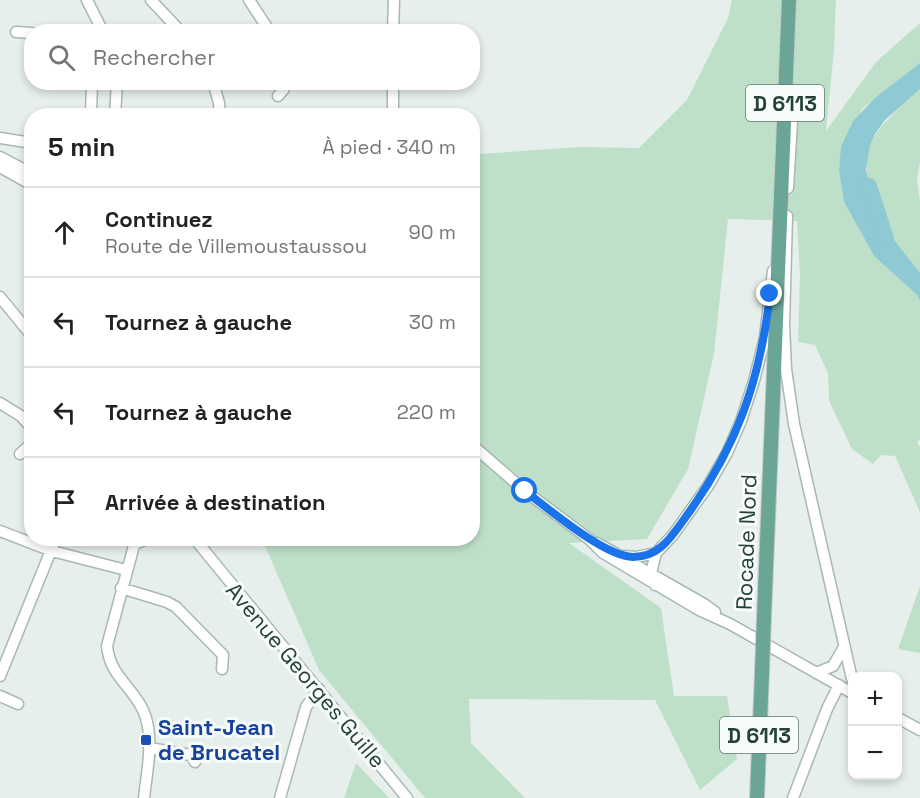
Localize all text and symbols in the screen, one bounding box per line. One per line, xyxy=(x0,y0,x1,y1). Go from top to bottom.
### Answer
search box xyxy=(24,24,480,90)
icon: search xyxy=(45,41,78,74)
text: Rechercher xyxy=(93,43,215,71)
road number: D 6113 xyxy=(746,85,824,121)
text: 5 min xyxy=(48,130,115,164)
text: À pied · 340 m xyxy=(322,134,456,160)
text: Continuez xyxy=(105,205,213,233)
icon: ahead xyxy=(48,216,81,249)
text: 90 m xyxy=(409,219,456,245)
text: Route de Villemoustaussou xyxy=(105,233,367,259)
route end xyxy=(756,280,782,306)
icon: left xyxy=(48,306,81,339)
text: Tournez à gauche xyxy=(105,308,292,336)
text: 30 m xyxy=(409,309,456,335)
icon: left xyxy=(48,396,81,429)
text: Tournez à gauche xyxy=(105,398,292,426)
text: 220 m xyxy=(397,399,456,425)
street label: Rocade Nord xyxy=(730,473,762,611)
route start xyxy=(511,477,537,503)
icon: arrive xyxy=(48,486,81,519)
text: Arrivée à destination xyxy=(105,488,326,516)
street label: Avenue Georges Guille xyxy=(220,576,392,774)
map controls xyxy=(848,672,902,780)
button: + xyxy=(848,672,902,726)
place label: Saint-Jean de Brucatel xyxy=(158,713,280,766)
road number: D 6113 xyxy=(720,717,798,753)
button: − xyxy=(848,726,902,780)
marker: Saint-Jean de Brucatel xyxy=(139,733,153,747)

